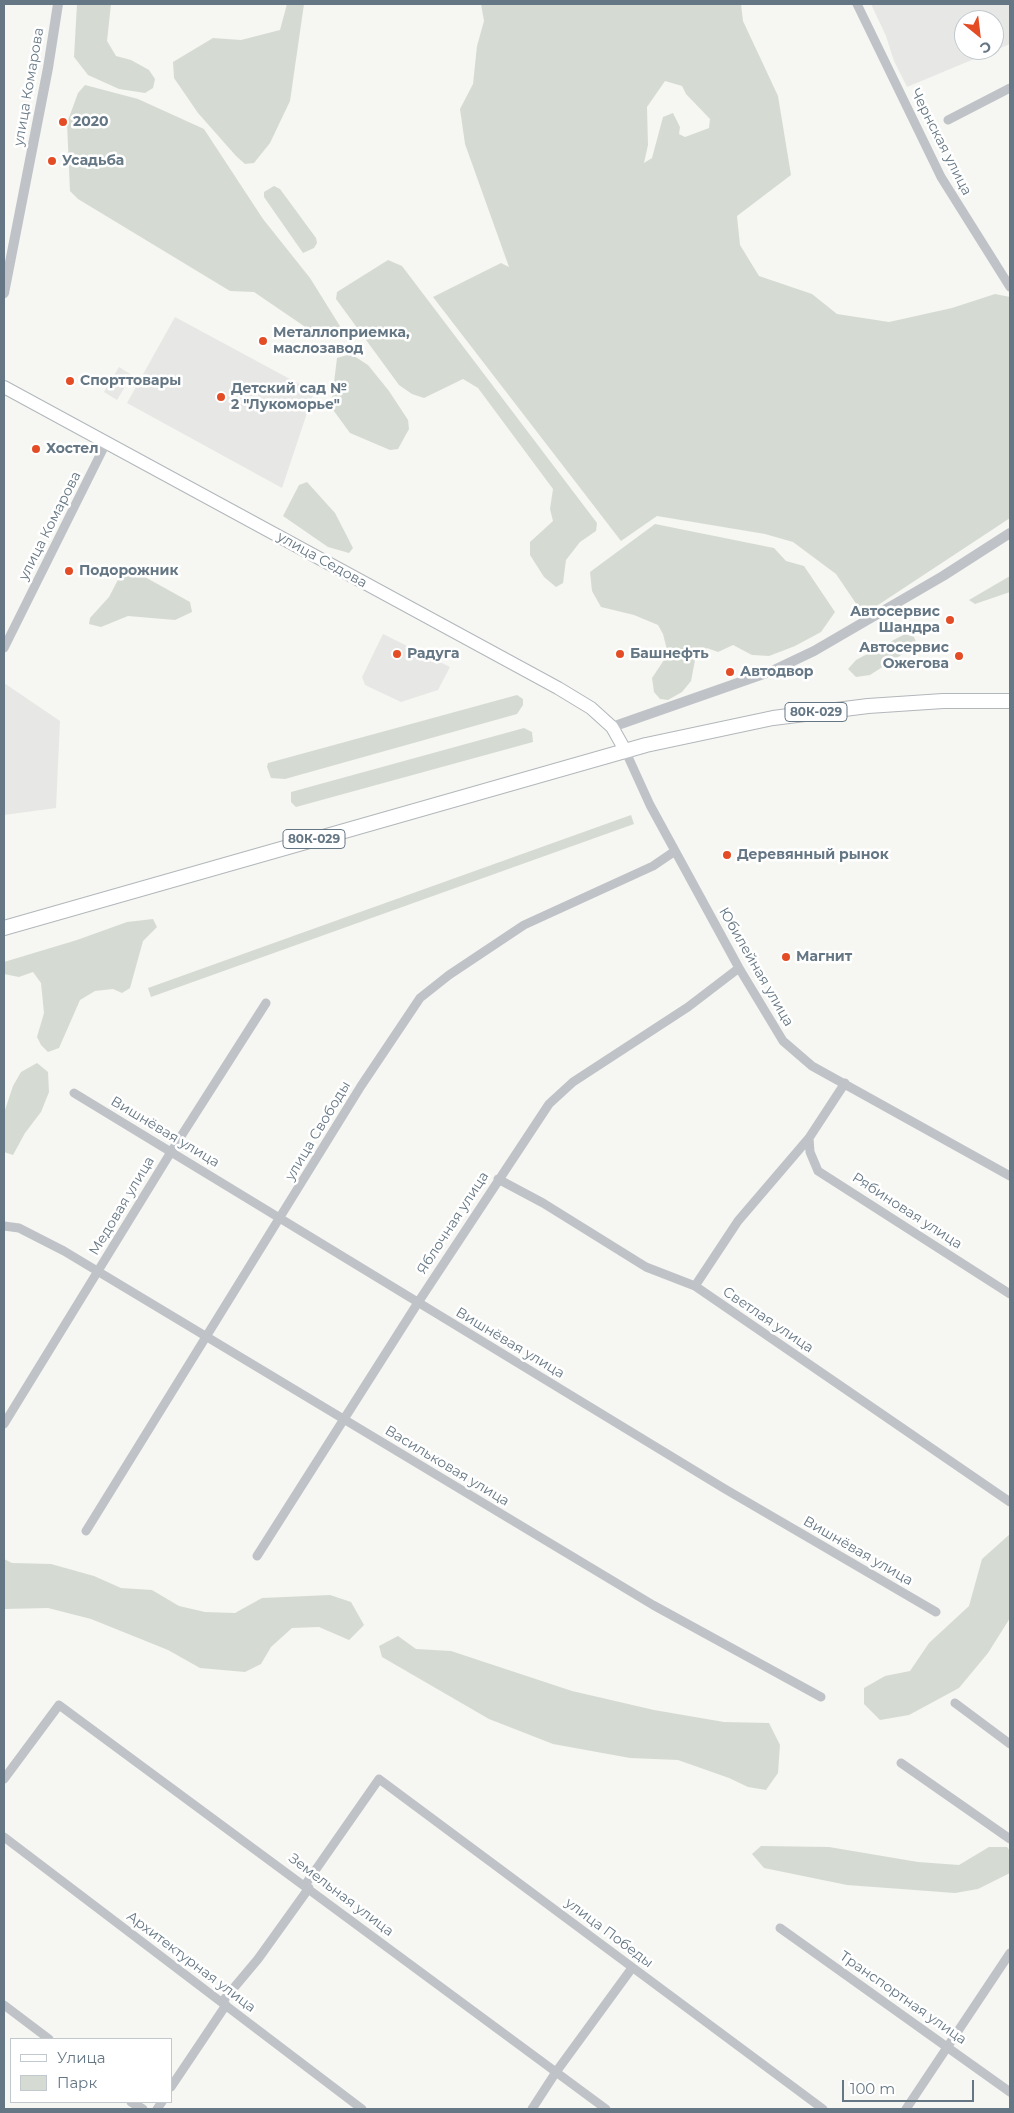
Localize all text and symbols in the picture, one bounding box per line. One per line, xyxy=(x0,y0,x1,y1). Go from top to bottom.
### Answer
north arrow xyxy=(954,10,1004,60)
street label: улица Комарова xyxy=(10,26,48,148)
text: С xyxy=(977,37,995,58)
street label: Чернская улица xyxy=(907,86,975,198)
place label: 2020 xyxy=(73,114,108,130)
marker: 2020 xyxy=(57,116,69,128)
place label: Усадьба xyxy=(62,153,124,169)
marker: Усадьба xyxy=(46,155,58,167)
place label: Металлоприемка, маслозавод xyxy=(273,325,410,358)
marker: Металлоприемка, маслозавод xyxy=(257,335,269,347)
place label: Спорттовары xyxy=(80,373,181,389)
marker: Спорттовары xyxy=(64,375,76,387)
place label: Детский сад № 2 "Лукоморье" xyxy=(231,381,347,414)
marker: Детский сад № 2 "Лукоморье" xyxy=(215,391,227,403)
place label: Хостел xyxy=(46,441,99,457)
marker: Хостел xyxy=(30,443,42,455)
street label: улица Комарова xyxy=(15,469,85,583)
street label: улица Седова xyxy=(274,528,370,592)
place label: Подорожник xyxy=(79,563,178,579)
marker: Подорожник xyxy=(63,565,75,577)
place label: Автосервис Шандра xyxy=(850,604,940,636)
marker: Автосервис Шандра xyxy=(944,614,956,626)
place label: Автосервис Ожегова xyxy=(859,640,949,672)
place label: Радуга xyxy=(407,646,459,662)
place label: Башнефть xyxy=(630,646,709,662)
marker: Радуга xyxy=(391,648,403,660)
marker: Башнефть xyxy=(614,648,626,660)
marker: Автосервис Ожегова xyxy=(953,650,965,662)
place label: Автодвор xyxy=(740,664,814,680)
marker: Автодвор xyxy=(724,666,736,678)
road number: 80К-029 xyxy=(785,702,847,722)
road number: 80К-029 xyxy=(283,830,345,849)
place label: Деревянный рынок xyxy=(737,847,889,863)
marker: Деревянный рынок xyxy=(721,849,733,861)
street label: Юбилейная улица xyxy=(715,904,797,1030)
place label: Магнит xyxy=(796,949,852,965)
marker: Магнит xyxy=(780,951,792,963)
street label: улица Свободы xyxy=(282,1078,354,1184)
street label: Вишнёвая улица xyxy=(108,1093,222,1171)
street label: Медовая улица xyxy=(86,1153,158,1259)
street label: Яблочная улица xyxy=(414,1169,492,1277)
street label: Рябиновая улица xyxy=(849,1169,965,1253)
street label: Светлая улица xyxy=(719,1283,817,1357)
street label: Вишнёвая улица xyxy=(453,1304,567,1382)
street label: Васильковая улица xyxy=(382,1422,512,1510)
street label: Вишнёвая улица xyxy=(800,1513,916,1589)
street label: Земельная улица xyxy=(285,1850,397,1940)
street label: улица Победы xyxy=(562,1894,656,1972)
street label: Архитектурная улица xyxy=(123,1908,259,2016)
street label: Транспортная улица xyxy=(836,1948,970,2048)
legend xyxy=(10,2038,172,2103)
text: Улица xyxy=(57,2048,105,2067)
scale bar xyxy=(844,2070,976,2102)
text: Парк xyxy=(57,2073,97,2092)
text: 100 m xyxy=(850,2079,895,2098)

